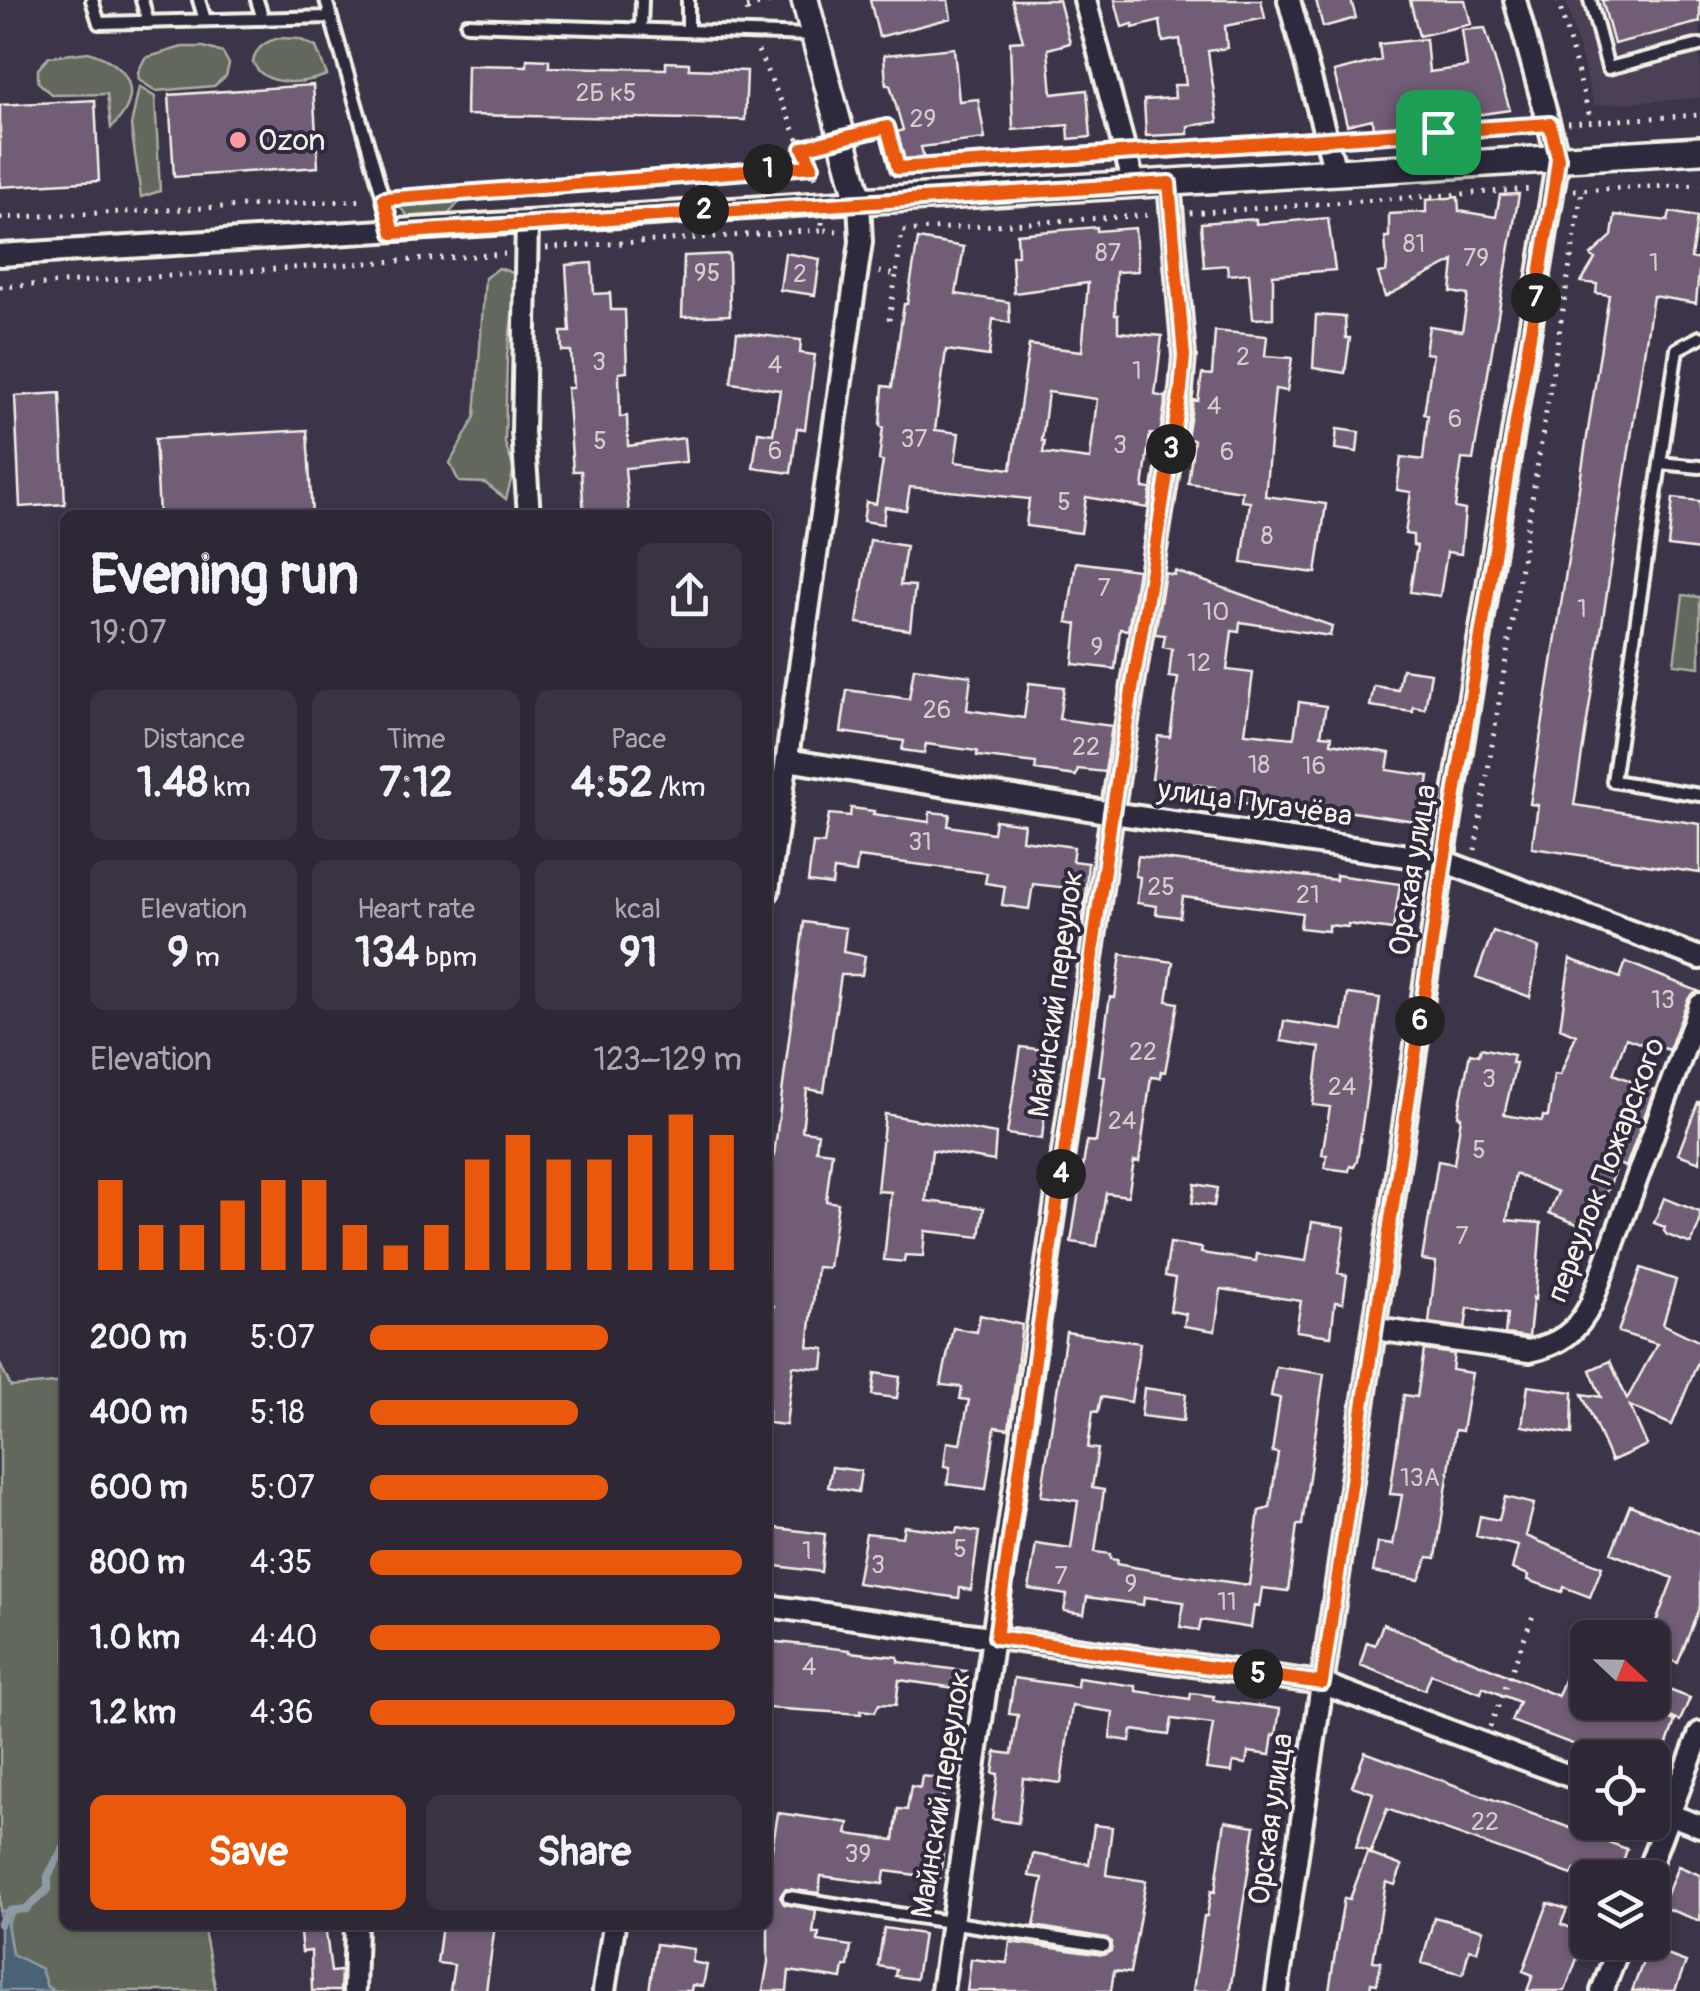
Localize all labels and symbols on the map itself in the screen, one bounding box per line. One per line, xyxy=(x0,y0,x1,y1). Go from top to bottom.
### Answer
house number: 2Б к5 xyxy=(576,78,636,109)
pin xyxy=(1396,90,1481,175)
house number: 29 xyxy=(910,104,936,135)
place label: Ozon xyxy=(258,122,325,159)
marker: Ozon xyxy=(227,129,249,151)
pin: 1 xyxy=(743,144,793,194)
pin: 2 xyxy=(679,185,729,235)
house number: 81 xyxy=(1403,229,1425,260)
house number: 87 xyxy=(1095,238,1121,269)
house number: 79 xyxy=(1463,243,1489,274)
house number: 1 xyxy=(1649,248,1659,279)
house number: 95 xyxy=(694,258,720,289)
house number: 2 xyxy=(793,259,807,290)
pin: 7 xyxy=(1511,273,1561,323)
house number: 2 xyxy=(1236,342,1250,373)
house number: 3 xyxy=(592,347,606,378)
house number: 4 xyxy=(768,350,782,381)
house number: 1 xyxy=(1132,356,1142,387)
house number: 4 xyxy=(1207,391,1221,422)
house number: 6 xyxy=(1448,404,1462,435)
house number: 37 xyxy=(900,424,928,455)
pin: 3 xyxy=(1146,424,1196,474)
house number: 5 xyxy=(593,426,607,457)
house number: 3 xyxy=(1113,430,1127,461)
house number: 6 xyxy=(768,436,782,467)
house number: 6 xyxy=(1220,437,1234,468)
house number: 5 xyxy=(1057,487,1071,518)
house number: 8 xyxy=(1261,521,1273,552)
house number: 7 xyxy=(1097,573,1111,604)
house number: 1 xyxy=(1577,594,1587,625)
house number: 10 xyxy=(1203,597,1229,628)
house number: 9 xyxy=(1091,632,1103,663)
house number: 12 xyxy=(1187,648,1211,679)
house number: 26 xyxy=(923,695,951,726)
house number: 22 xyxy=(1072,732,1100,763)
house number: 18 xyxy=(1248,750,1270,781)
house number: 16 xyxy=(1302,751,1326,782)
street label: улица Пугачёва xyxy=(1154,771,1355,835)
street label: Орская улица xyxy=(1381,782,1445,958)
house number: 31 xyxy=(908,827,932,858)
street label: Майнский переулок xyxy=(1020,868,1092,1120)
house number: 25 xyxy=(1147,872,1175,903)
house number: 21 xyxy=(1296,880,1320,911)
house number: 13 xyxy=(1651,985,1675,1016)
pin: 6 xyxy=(1395,996,1445,1046)
street label: переулок Пожарского xyxy=(1539,1033,1673,1307)
house number: 22 xyxy=(1129,1037,1157,1068)
house number: 3 xyxy=(1482,1064,1496,1095)
house number: 24 xyxy=(1328,1072,1356,1103)
house number: 24 xyxy=(1108,1106,1136,1137)
house number: 5 xyxy=(1472,1135,1486,1166)
pin: 4 xyxy=(1036,1149,1086,1199)
house number: 7 xyxy=(1455,1221,1469,1252)
house number: 13А xyxy=(1400,1463,1440,1494)
house number: 5 xyxy=(953,1534,967,1565)
house number: 1 xyxy=(802,1536,812,1567)
house number: 3 xyxy=(871,1550,885,1581)
house number: 7 xyxy=(1054,1561,1068,1592)
house number: 9 xyxy=(1125,1569,1137,1600)
house number: 11 xyxy=(1217,1587,1237,1618)
north arrow xyxy=(1570,1620,1670,1720)
pin: 5 xyxy=(1233,1649,1283,1699)
house number: 4 xyxy=(802,1652,816,1683)
street label: Майнский переулок xyxy=(903,1669,979,1921)
street label: Орская улица xyxy=(1241,1731,1301,1907)
house number: 22 xyxy=(1471,1807,1499,1838)
house number: 39 xyxy=(845,1839,871,1870)

